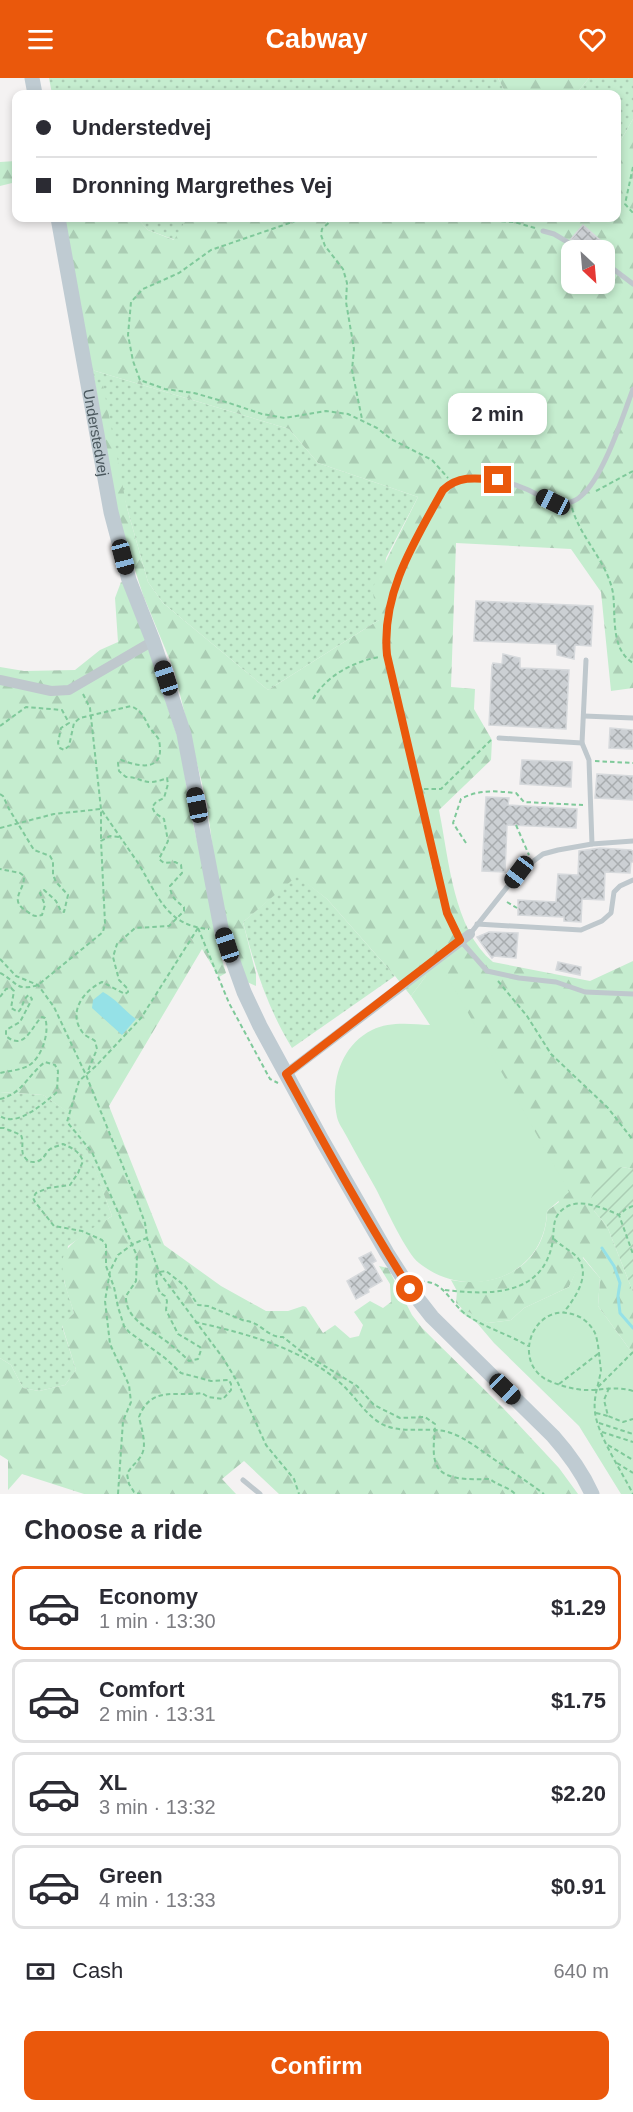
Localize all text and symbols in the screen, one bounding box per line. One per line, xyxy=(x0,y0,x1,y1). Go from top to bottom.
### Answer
icon: menu xyxy=(24,23,57,56)
icon: heart xyxy=(576,23,609,56)
text: Cabway xyxy=(265,24,368,54)
text: Understedvej xyxy=(72,115,211,140)
text: Dronning Margrethes Vej xyxy=(72,173,332,198)
north arrow xyxy=(561,240,615,294)
map controls xyxy=(561,240,615,294)
street label: Understedvej xyxy=(80,388,113,478)
callout: 2 min xyxy=(448,393,548,435)
text: 2 min xyxy=(471,403,524,425)
route end xyxy=(484,466,511,493)
car xyxy=(533,486,573,518)
car xyxy=(110,537,136,577)
car xyxy=(152,658,180,698)
car xyxy=(185,786,209,824)
car xyxy=(501,852,537,892)
car xyxy=(213,925,241,965)
route start xyxy=(396,1275,423,1302)
car xyxy=(486,1370,524,1408)
text: Choose a ride xyxy=(24,1515,203,1545)
icon: car xyxy=(27,1581,81,1635)
text: Economy xyxy=(99,1584,198,1609)
text: $1.29 xyxy=(551,1595,606,1620)
text: 1 min · 13:30 xyxy=(99,1610,216,1632)
icon: car xyxy=(27,1674,81,1728)
text: Comfort xyxy=(99,1677,185,1702)
text: $1.75 xyxy=(551,1688,606,1713)
text: 2 min · 13:31 xyxy=(99,1703,216,1725)
icon: car xyxy=(27,1767,81,1821)
text: XL xyxy=(99,1770,127,1795)
text: $2.20 xyxy=(551,1781,606,1806)
text: 3 min · 13:32 xyxy=(99,1796,216,1818)
icon: car xyxy=(27,1860,81,1914)
text: Green xyxy=(99,1863,163,1888)
text: $0.91 xyxy=(551,1874,606,1899)
text: 4 min · 13:33 xyxy=(99,1889,216,1911)
icon: cash xyxy=(24,1955,57,1988)
text: Cash xyxy=(72,1958,123,1983)
text: 640 m xyxy=(553,1960,609,1982)
button: Confirm xyxy=(24,2031,609,2100)

